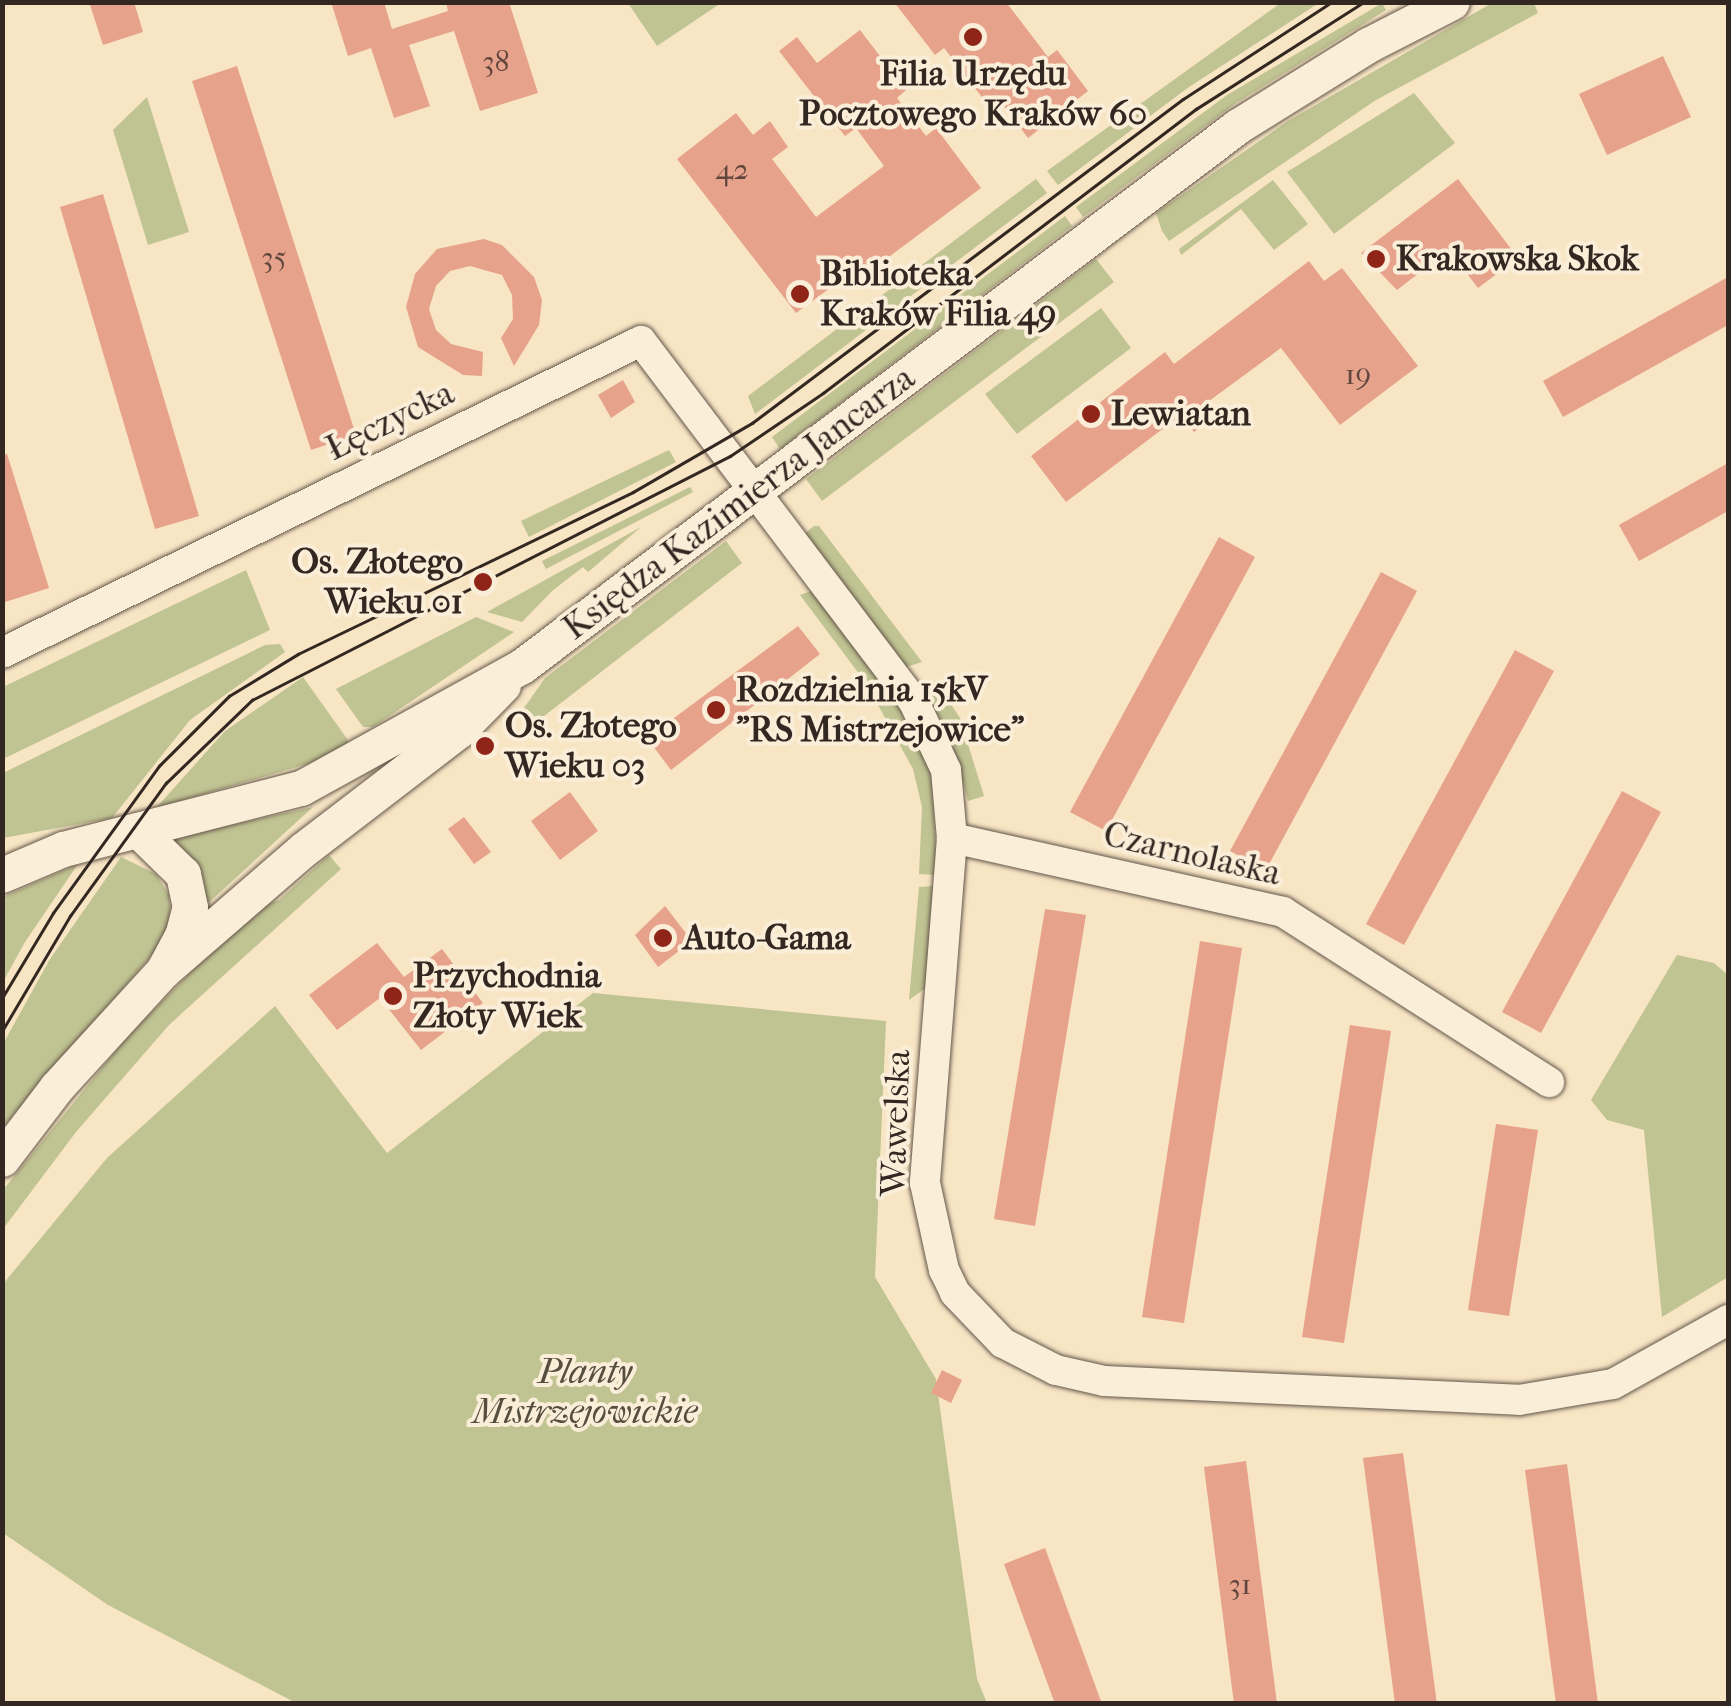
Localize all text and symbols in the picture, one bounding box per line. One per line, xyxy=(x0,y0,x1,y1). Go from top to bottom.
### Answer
marker: Filia Urzędu Pocztowego Kraków 60 xyxy=(962,26,984,48)
house number: 38 xyxy=(482,44,510,80)
place label: Filia Urzędu Pocztowego Kraków 60 xyxy=(799,53,1147,135)
house number: 42 xyxy=(715,152,749,188)
place label: Krakowska Skok xyxy=(1396,238,1639,280)
house number: 35 xyxy=(261,240,287,276)
marker: Krakowska Skok xyxy=(1365,248,1387,270)
place label: Biblioteka Kraków Filia 49 xyxy=(820,253,1056,335)
marker: Biblioteka Kraków Filia 49 xyxy=(789,283,811,305)
street label: Księdza Kazimierza Jancarza xyxy=(555,357,923,649)
house number: 19 xyxy=(1345,357,1371,393)
street label: Łęczycka xyxy=(319,372,461,470)
place label: Lewiatan xyxy=(1111,393,1251,435)
marker: Lewiatan xyxy=(1080,403,1102,425)
place label: Os. Złotego Wieku 01 xyxy=(291,541,463,623)
marker: Os. Złotego Wieku 01 xyxy=(472,571,494,593)
place label: Rozdzielnia 15kV "RS Mistrzejowice" xyxy=(736,669,1024,751)
marker: Rozdzielnia 15kV "RS Mistrzejowice" xyxy=(705,699,727,721)
place label: Os. Złotego Wieku 03 xyxy=(505,705,677,787)
marker: Os. Złotego Wieku 03 xyxy=(474,735,496,757)
street label: Czarnolaska xyxy=(1099,813,1285,895)
place label: Auto-Gama xyxy=(683,917,851,959)
marker: Auto-Gama xyxy=(652,927,674,949)
place label: Przychodnia Złoty Wiek xyxy=(413,955,601,1037)
marker: Przychodnia Złoty Wiek xyxy=(382,985,404,1007)
street label: Wawelska xyxy=(872,1049,920,1197)
park label: Planty Mistrzejowickie xyxy=(473,1351,697,1433)
house number: 31 xyxy=(1228,1567,1252,1603)

